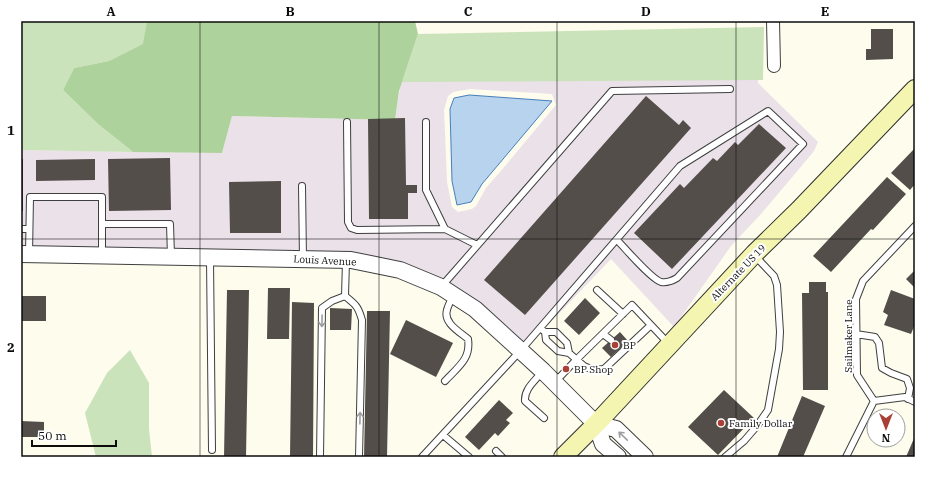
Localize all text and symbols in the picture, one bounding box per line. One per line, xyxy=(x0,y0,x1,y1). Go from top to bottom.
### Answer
text: A xyxy=(106,3,116,20)
text: B xyxy=(285,3,295,20)
text: C xyxy=(464,3,473,20)
text: D xyxy=(641,3,651,20)
text: E xyxy=(821,3,829,20)
text: 1 xyxy=(7,122,15,139)
street label: Alternate US 19 xyxy=(708,241,769,303)
street label: Louis Avenue xyxy=(293,252,357,269)
street label: Sailmaker Lane xyxy=(842,299,855,373)
one-way arrow xyxy=(318,314,326,327)
text: 2 xyxy=(7,339,15,356)
place label: BP xyxy=(623,339,636,352)
marker: BP xyxy=(610,340,620,350)
place label: BP Shop xyxy=(574,363,613,376)
marker: BP Shop xyxy=(561,364,571,374)
north arrow xyxy=(866,408,906,448)
one-way arrow xyxy=(356,412,363,425)
place label: Family Dollar xyxy=(729,417,793,430)
marker: Family Dollar xyxy=(716,418,726,428)
scale bar xyxy=(32,422,116,448)
text: 50 m xyxy=(38,428,67,443)
one-way arrow xyxy=(618,431,628,441)
text: N xyxy=(881,431,890,445)

